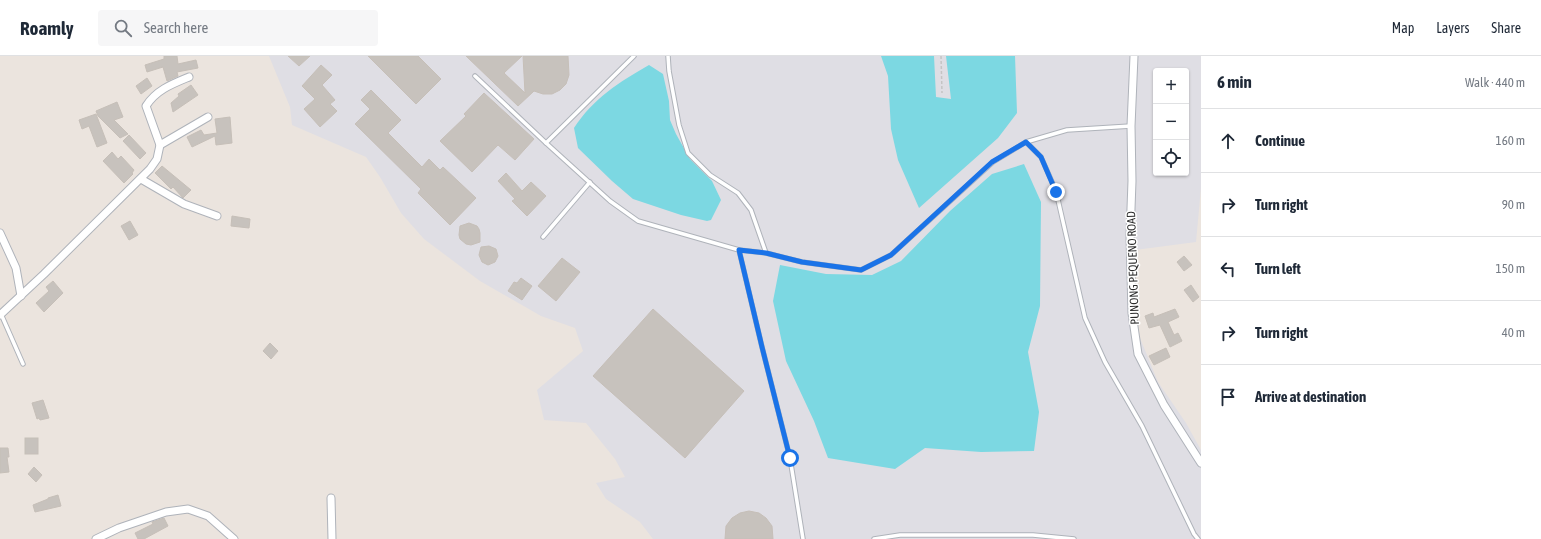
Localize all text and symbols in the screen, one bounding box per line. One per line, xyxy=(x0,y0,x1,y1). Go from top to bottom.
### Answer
search box xyxy=(98,10,378,46)
text: Roamly xyxy=(20,17,74,39)
icon: search xyxy=(112,17,134,39)
text: Search here xyxy=(144,19,208,36)
text: Map xyxy=(1392,20,1414,36)
text: Layers xyxy=(1436,20,1469,36)
text: Share xyxy=(1491,20,1521,36)
map controls xyxy=(1153,68,1189,176)
button: + xyxy=(1153,68,1189,104)
text: 6 min xyxy=(1217,72,1252,92)
text: Walk · 440 m xyxy=(1465,75,1525,90)
button: − xyxy=(1153,104,1189,140)
icon: ahead xyxy=(1217,130,1239,152)
text: Continue xyxy=(1255,132,1305,149)
text: 160 m xyxy=(1496,133,1525,148)
button: locate xyxy=(1153,140,1189,176)
route end xyxy=(1047,183,1065,201)
icon: right xyxy=(1217,194,1239,216)
text: Turn right xyxy=(1255,196,1308,213)
text: 90 m xyxy=(1502,197,1525,212)
street label: PUNONG PEQUENO ROAD xyxy=(1124,211,1142,325)
icon: left xyxy=(1217,258,1239,280)
text: Turn left xyxy=(1255,260,1301,277)
text: 150 m xyxy=(1496,261,1525,276)
icon: right xyxy=(1217,322,1239,344)
text: Turn right xyxy=(1255,324,1308,341)
text: 40 m xyxy=(1502,325,1525,340)
icon: arrive xyxy=(1217,386,1239,408)
text: Arrive at destination xyxy=(1255,388,1366,405)
route start xyxy=(781,449,799,467)

